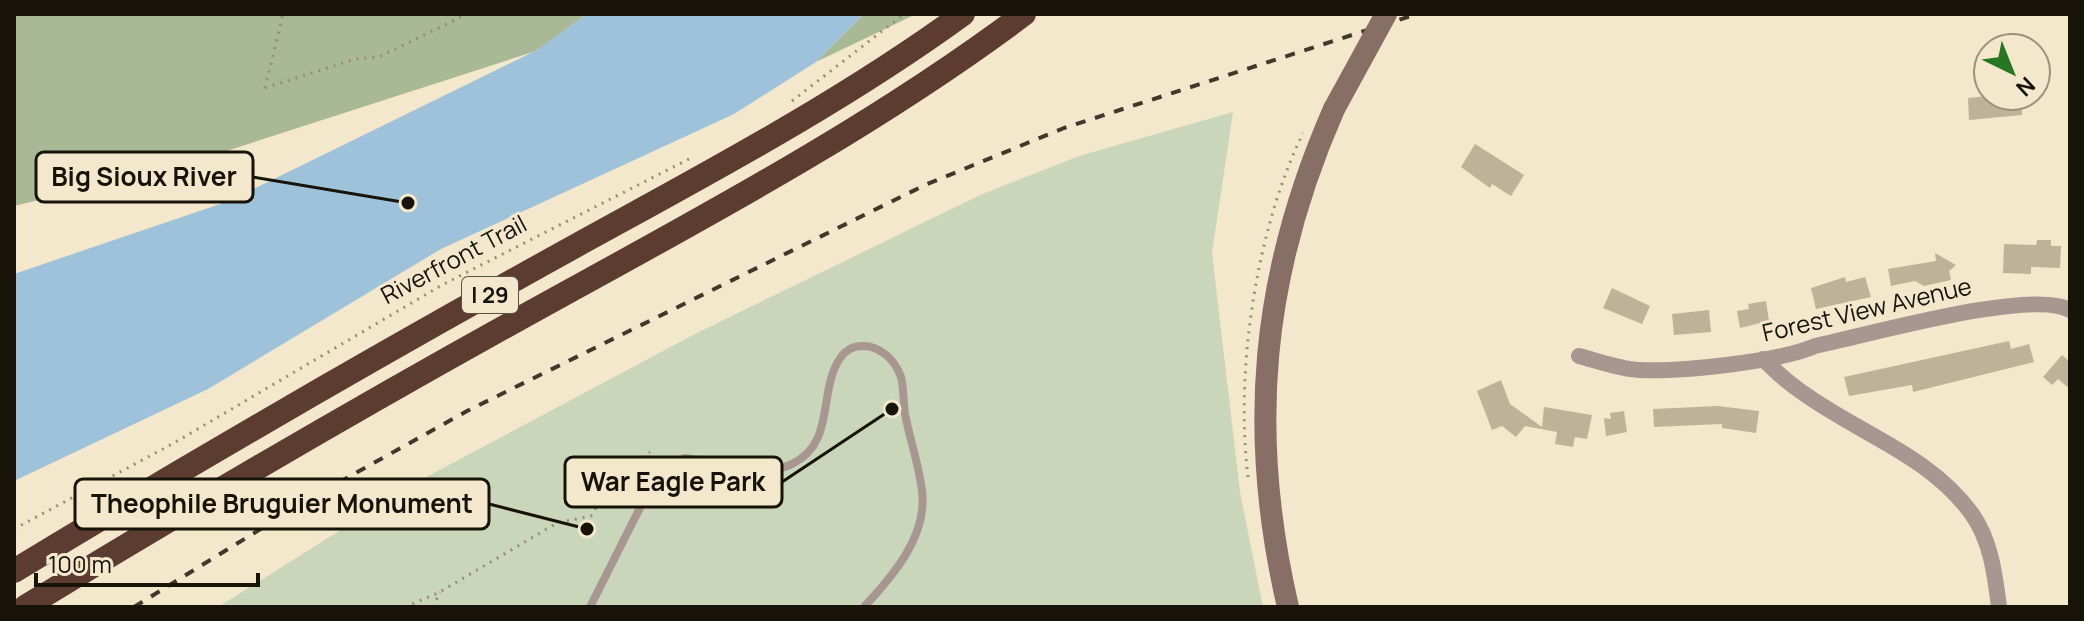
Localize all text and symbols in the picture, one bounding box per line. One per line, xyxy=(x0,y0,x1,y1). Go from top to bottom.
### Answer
north arrow xyxy=(1972,32,2052,112)
text: N xyxy=(2010,70,2042,103)
callout: Big Sioux River xyxy=(36,152,253,202)
text: Big Sioux River xyxy=(51,158,237,194)
street label: Riverfront Trail xyxy=(375,206,532,311)
street label: Forest View Avenue xyxy=(1759,268,1975,349)
road number: I 29 xyxy=(462,277,518,313)
callout: War Eagle Park xyxy=(565,457,782,507)
text: War Eagle Park xyxy=(581,463,766,499)
callout: Theophile Bruguier Monument xyxy=(75,479,489,529)
text: Theophile Bruguier Monument xyxy=(91,485,473,521)
scale bar xyxy=(36,537,258,587)
text: 100 m xyxy=(48,547,112,580)

